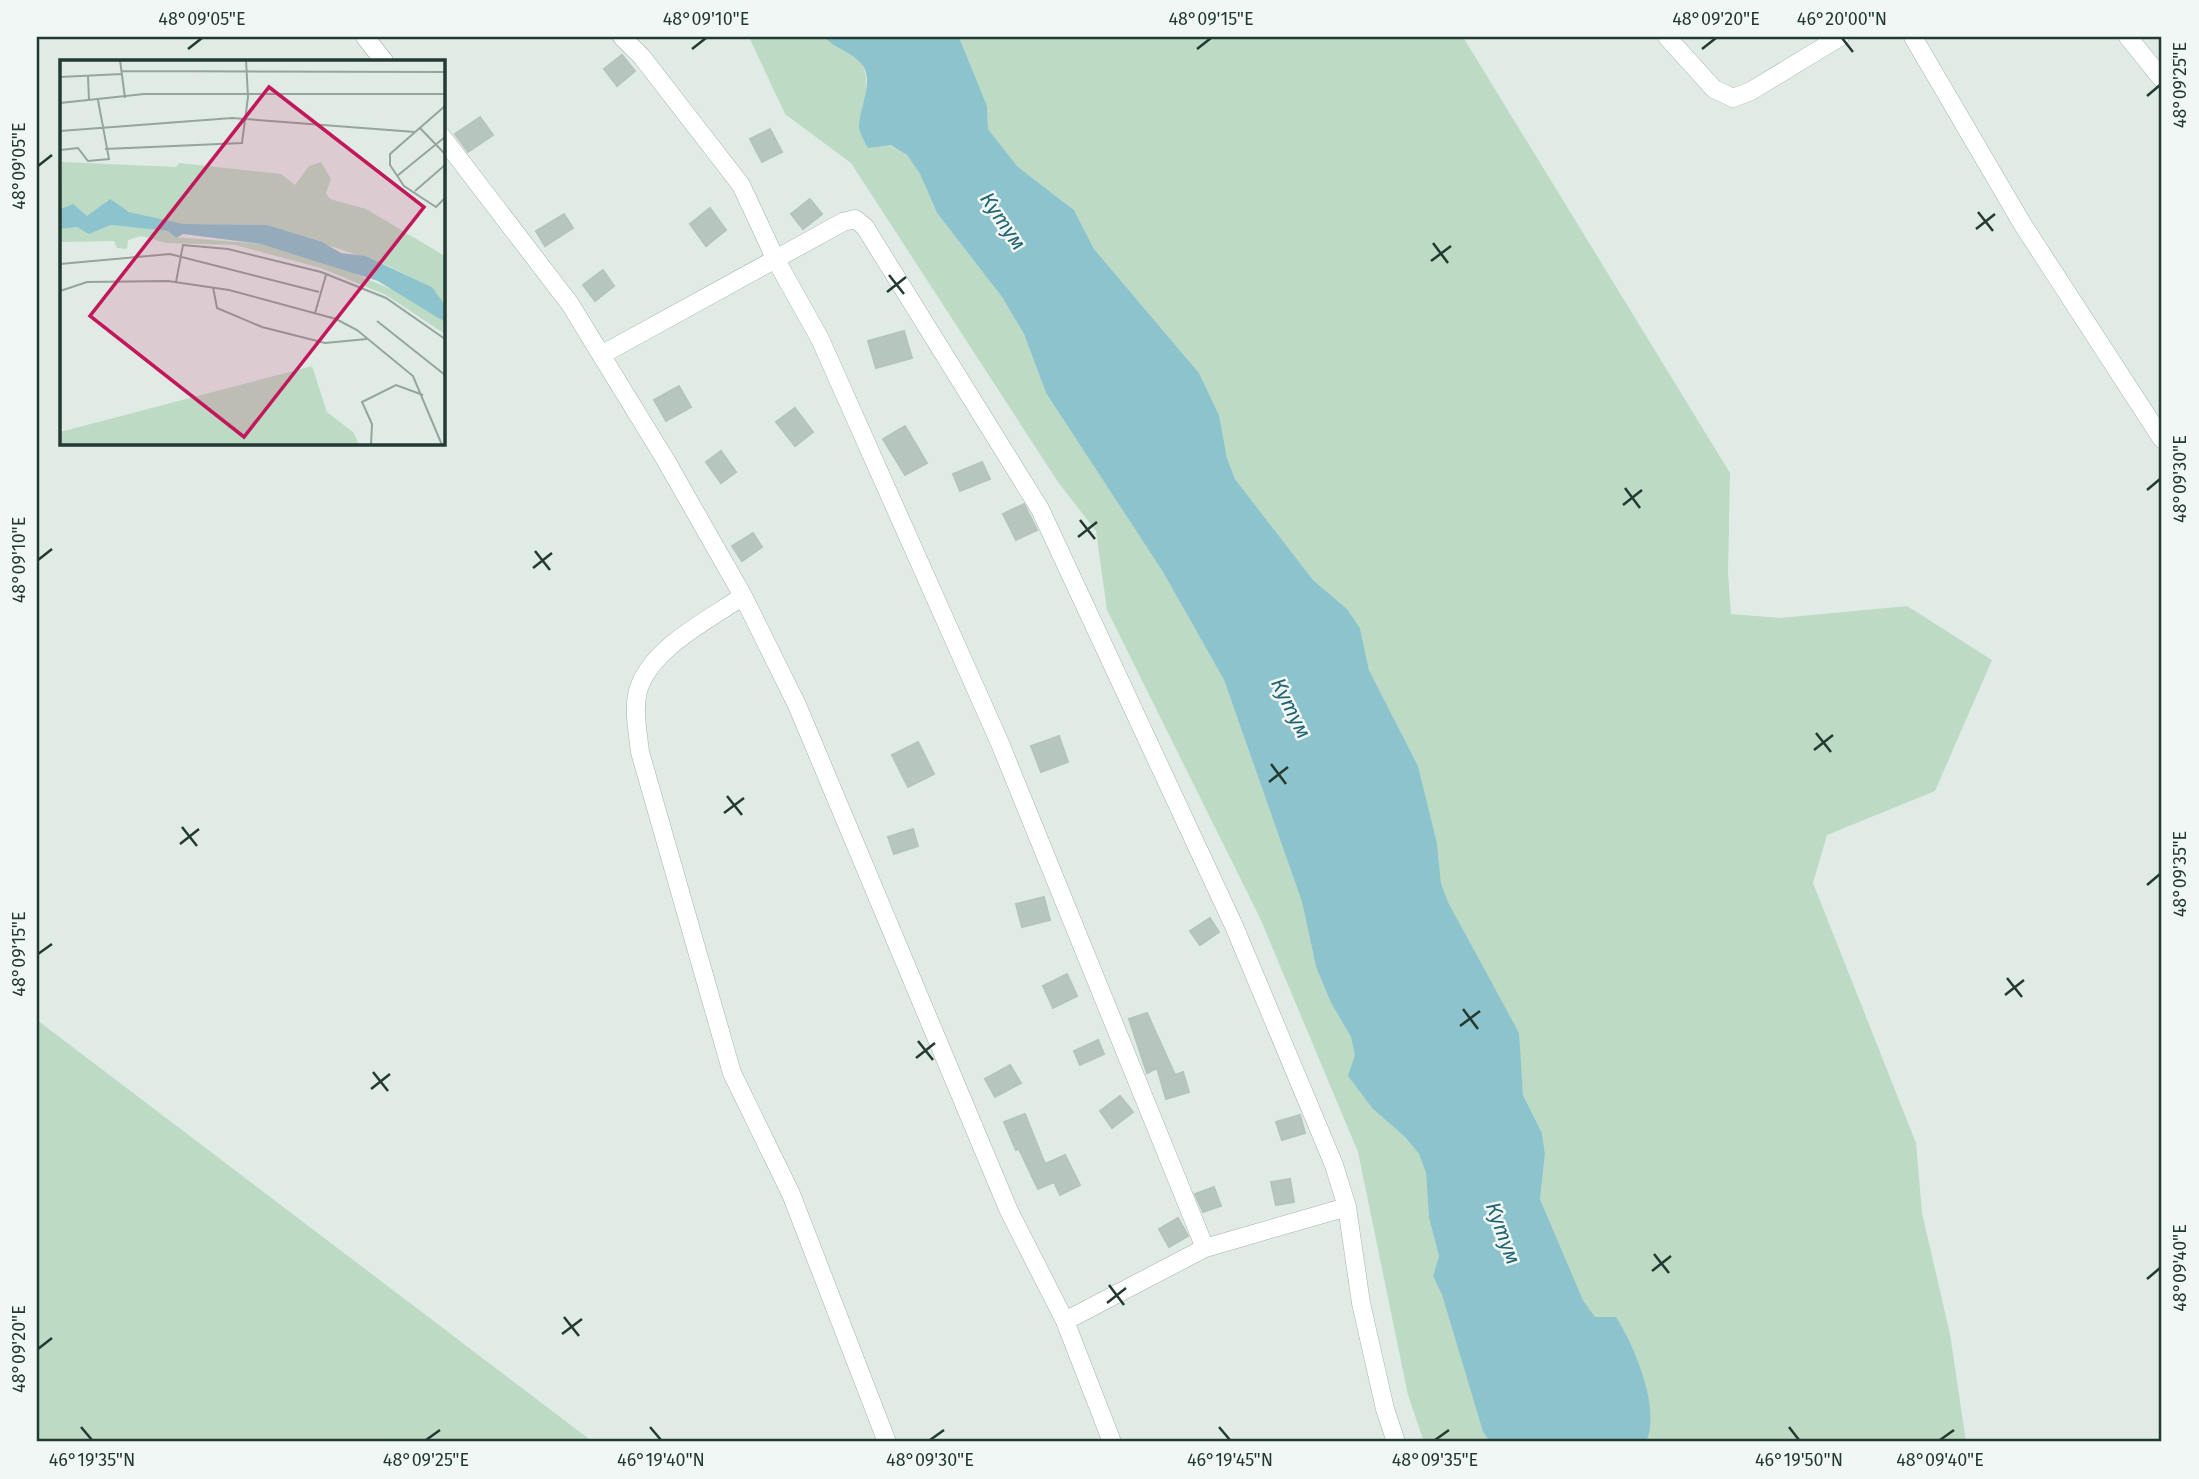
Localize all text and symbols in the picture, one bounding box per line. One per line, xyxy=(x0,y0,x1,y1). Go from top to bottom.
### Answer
text: 48°09'05"E xyxy=(158,8,246,30)
text: 48°09'10"E xyxy=(663,8,749,30)
text: 48°09'15"E xyxy=(1168,8,1254,30)
text: 48°09'20"E xyxy=(1672,8,1760,30)
text: 46°20'00"N xyxy=(1797,8,1887,30)
text: 48°09'25"E xyxy=(2169,42,2191,128)
inset map xyxy=(60,60,444,444)
text: 48°09'05"E xyxy=(8,122,30,210)
water label: Кутум xyxy=(974,187,1032,255)
text: 48°09'30"E xyxy=(2169,435,2191,523)
text: 48°09'10"E xyxy=(8,517,30,603)
water label: Кутум xyxy=(1265,673,1317,743)
text: 48°09'35"E xyxy=(2169,831,2191,917)
text: 48°09'15"E xyxy=(8,911,30,997)
water label: Кутум xyxy=(1480,1198,1526,1268)
text: 48°09'40"E xyxy=(2169,1224,2191,1312)
text: 48°09'20"E xyxy=(8,1305,30,1393)
text: 46°19'35"N xyxy=(49,1449,135,1471)
text: 48°09'25"E xyxy=(383,1449,469,1471)
text: 46°19'40"N xyxy=(617,1449,705,1471)
text: 48°09'30"E xyxy=(886,1449,974,1471)
text: 46°19'45"N xyxy=(1187,1449,1273,1471)
text: 48°09'35"E xyxy=(1392,1449,1478,1471)
text: 46°19'50"N xyxy=(1755,1449,1843,1471)
text: 48°09'40"E xyxy=(1896,1449,1984,1471)

